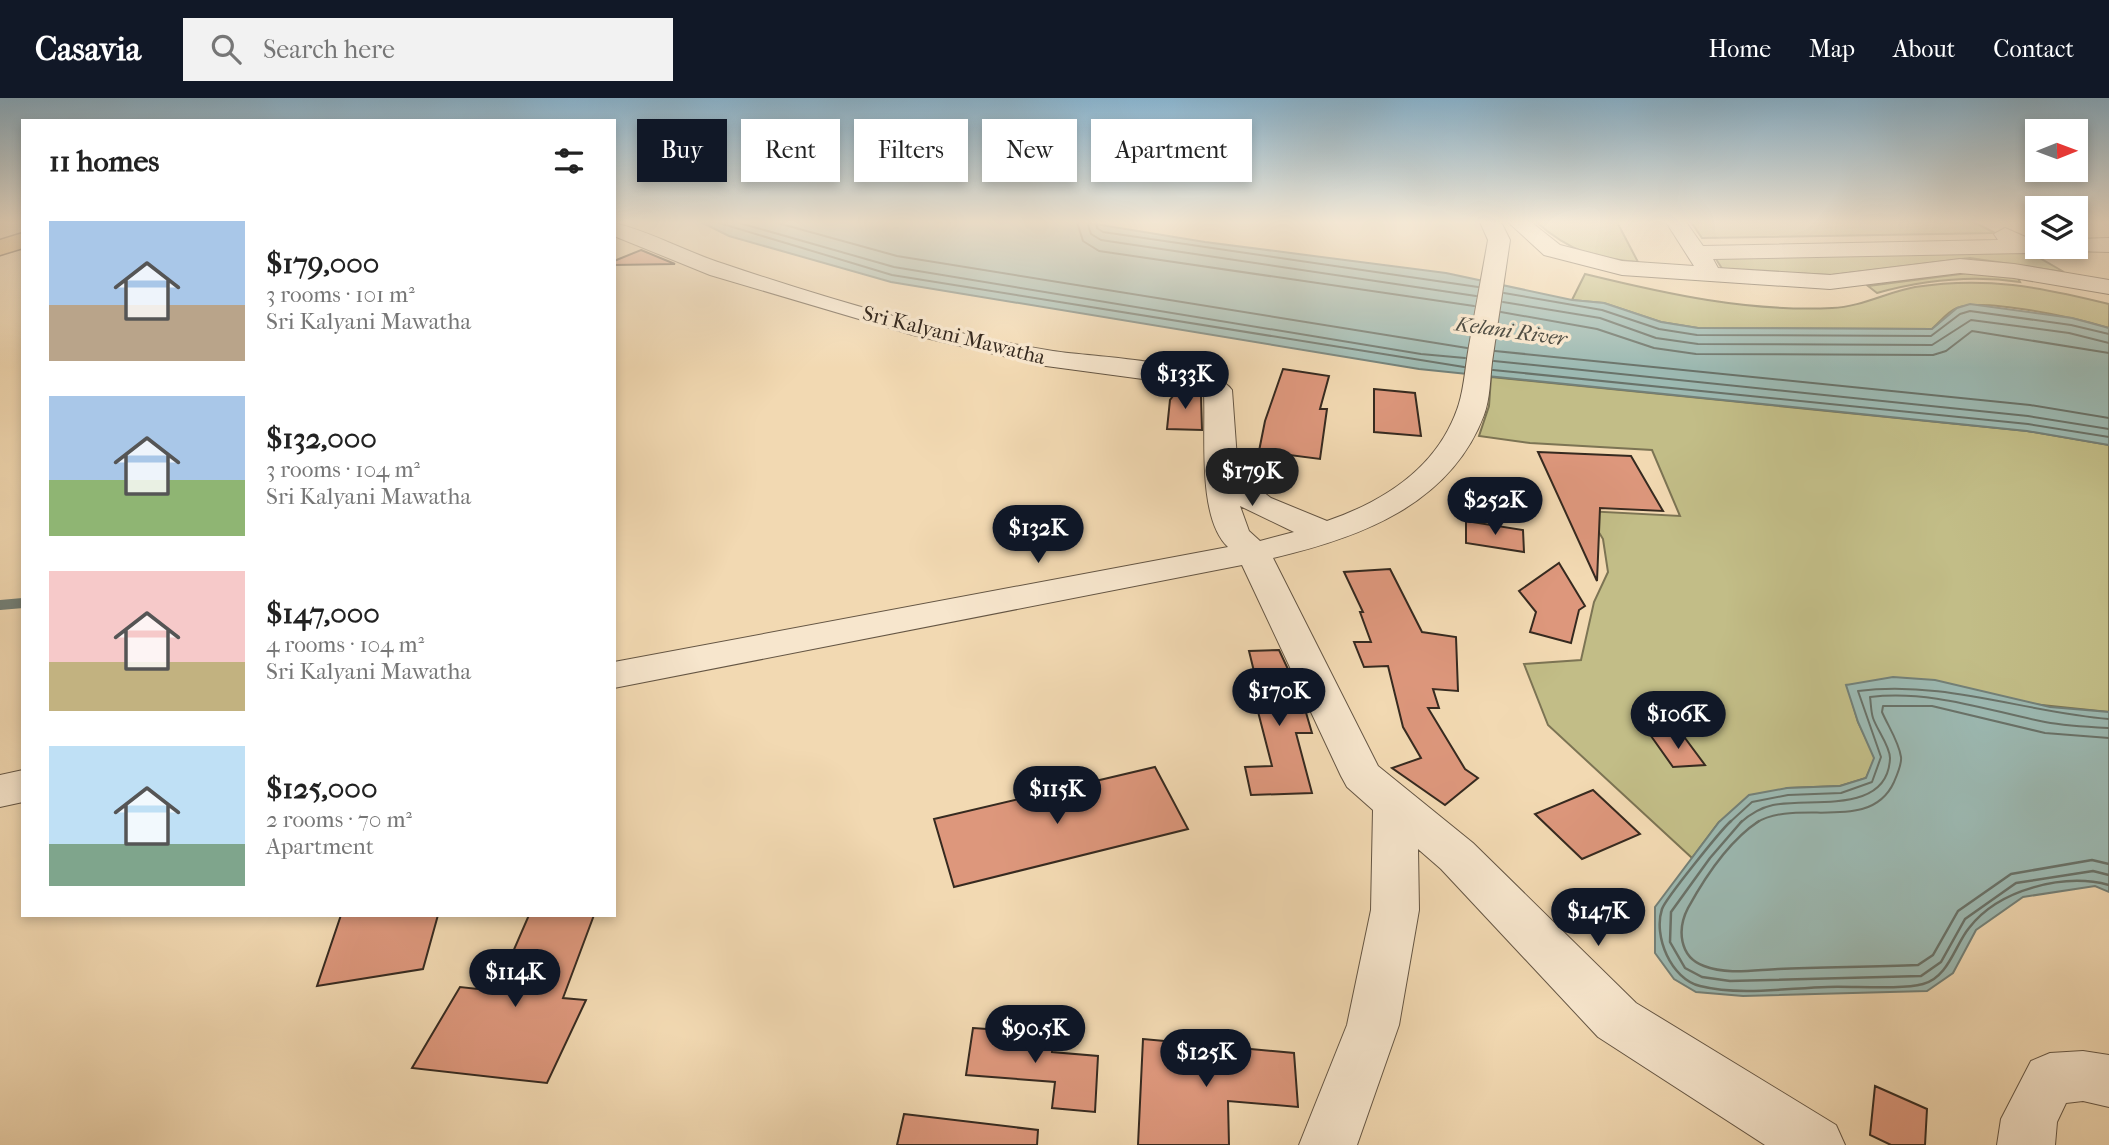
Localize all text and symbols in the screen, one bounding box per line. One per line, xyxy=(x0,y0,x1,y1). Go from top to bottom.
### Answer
search box xyxy=(183,18,673,81)
text: Casavia xyxy=(35,30,141,69)
icon: search xyxy=(207,30,245,68)
text: Search here xyxy=(263,34,395,65)
text: Home xyxy=(1709,35,1771,63)
text: Map xyxy=(1809,35,1855,63)
text: About xyxy=(1893,35,1955,63)
text: Contact xyxy=(1993,35,2074,63)
chip: Buy xyxy=(637,119,727,182)
chip: Rent xyxy=(741,119,840,182)
chip: Filters xyxy=(854,119,968,182)
chip: New xyxy=(982,119,1077,182)
chip: Apartment xyxy=(1091,119,1252,182)
north arrow xyxy=(2025,119,2088,182)
map controls xyxy=(2025,119,2088,259)
icon: filters xyxy=(550,142,588,180)
text: 11 homes xyxy=(49,144,159,179)
button: layers xyxy=(2025,196,2088,259)
text: $179,000 xyxy=(266,246,379,281)
icon: home xyxy=(105,249,189,333)
text: 3 rooms · 101 m² xyxy=(266,281,415,308)
street label: Sri Kalyani Mawatha xyxy=(860,301,1048,369)
text: Sri Kalyani Mawatha xyxy=(266,308,471,335)
water label: Kelani River xyxy=(1452,311,1570,351)
pin: $133K xyxy=(1136,352,1234,411)
text: $133K xyxy=(1157,360,1213,387)
text: $132,000 xyxy=(266,421,377,456)
icon: home xyxy=(105,424,189,508)
pin: $179K xyxy=(1203,448,1301,508)
text: 3 rooms · 104 m² xyxy=(266,456,420,483)
text: $179K xyxy=(1222,457,1282,484)
pin: $252K xyxy=(1446,478,1544,537)
text: Sri Kalyani Mawatha xyxy=(266,483,471,510)
text: $252K xyxy=(1464,486,1526,513)
pin: $132K xyxy=(989,505,1087,565)
text: $132K xyxy=(1009,514,1067,541)
text: $147,000 xyxy=(266,596,380,631)
icon: home xyxy=(105,599,189,683)
text: 4 rooms · 104 m² xyxy=(266,631,424,658)
text: Sri Kalyani Mawatha xyxy=(266,658,471,685)
pin: $170K xyxy=(1230,668,1328,728)
text: $170K xyxy=(1248,677,1310,704)
pin: $106K xyxy=(1629,692,1727,751)
text: $106K xyxy=(1647,700,1709,727)
pin: $115K xyxy=(1008,766,1106,826)
text: $125,000 xyxy=(266,771,377,806)
icon: home xyxy=(105,774,189,858)
text: $115K xyxy=(1029,775,1085,802)
text: 2 rooms · 70 m² xyxy=(266,806,412,833)
text: Apartment xyxy=(266,833,374,860)
pin: $147K xyxy=(1549,888,1647,948)
text: $147K xyxy=(1567,897,1629,924)
pin: $114K xyxy=(466,950,564,1009)
text: $114K xyxy=(485,958,545,985)
pin: $90.5K xyxy=(978,1006,1092,1065)
text: $90.5K xyxy=(1001,1014,1069,1041)
pin: $125K xyxy=(1157,1030,1255,1089)
text: $125K xyxy=(1176,1038,1236,1065)

